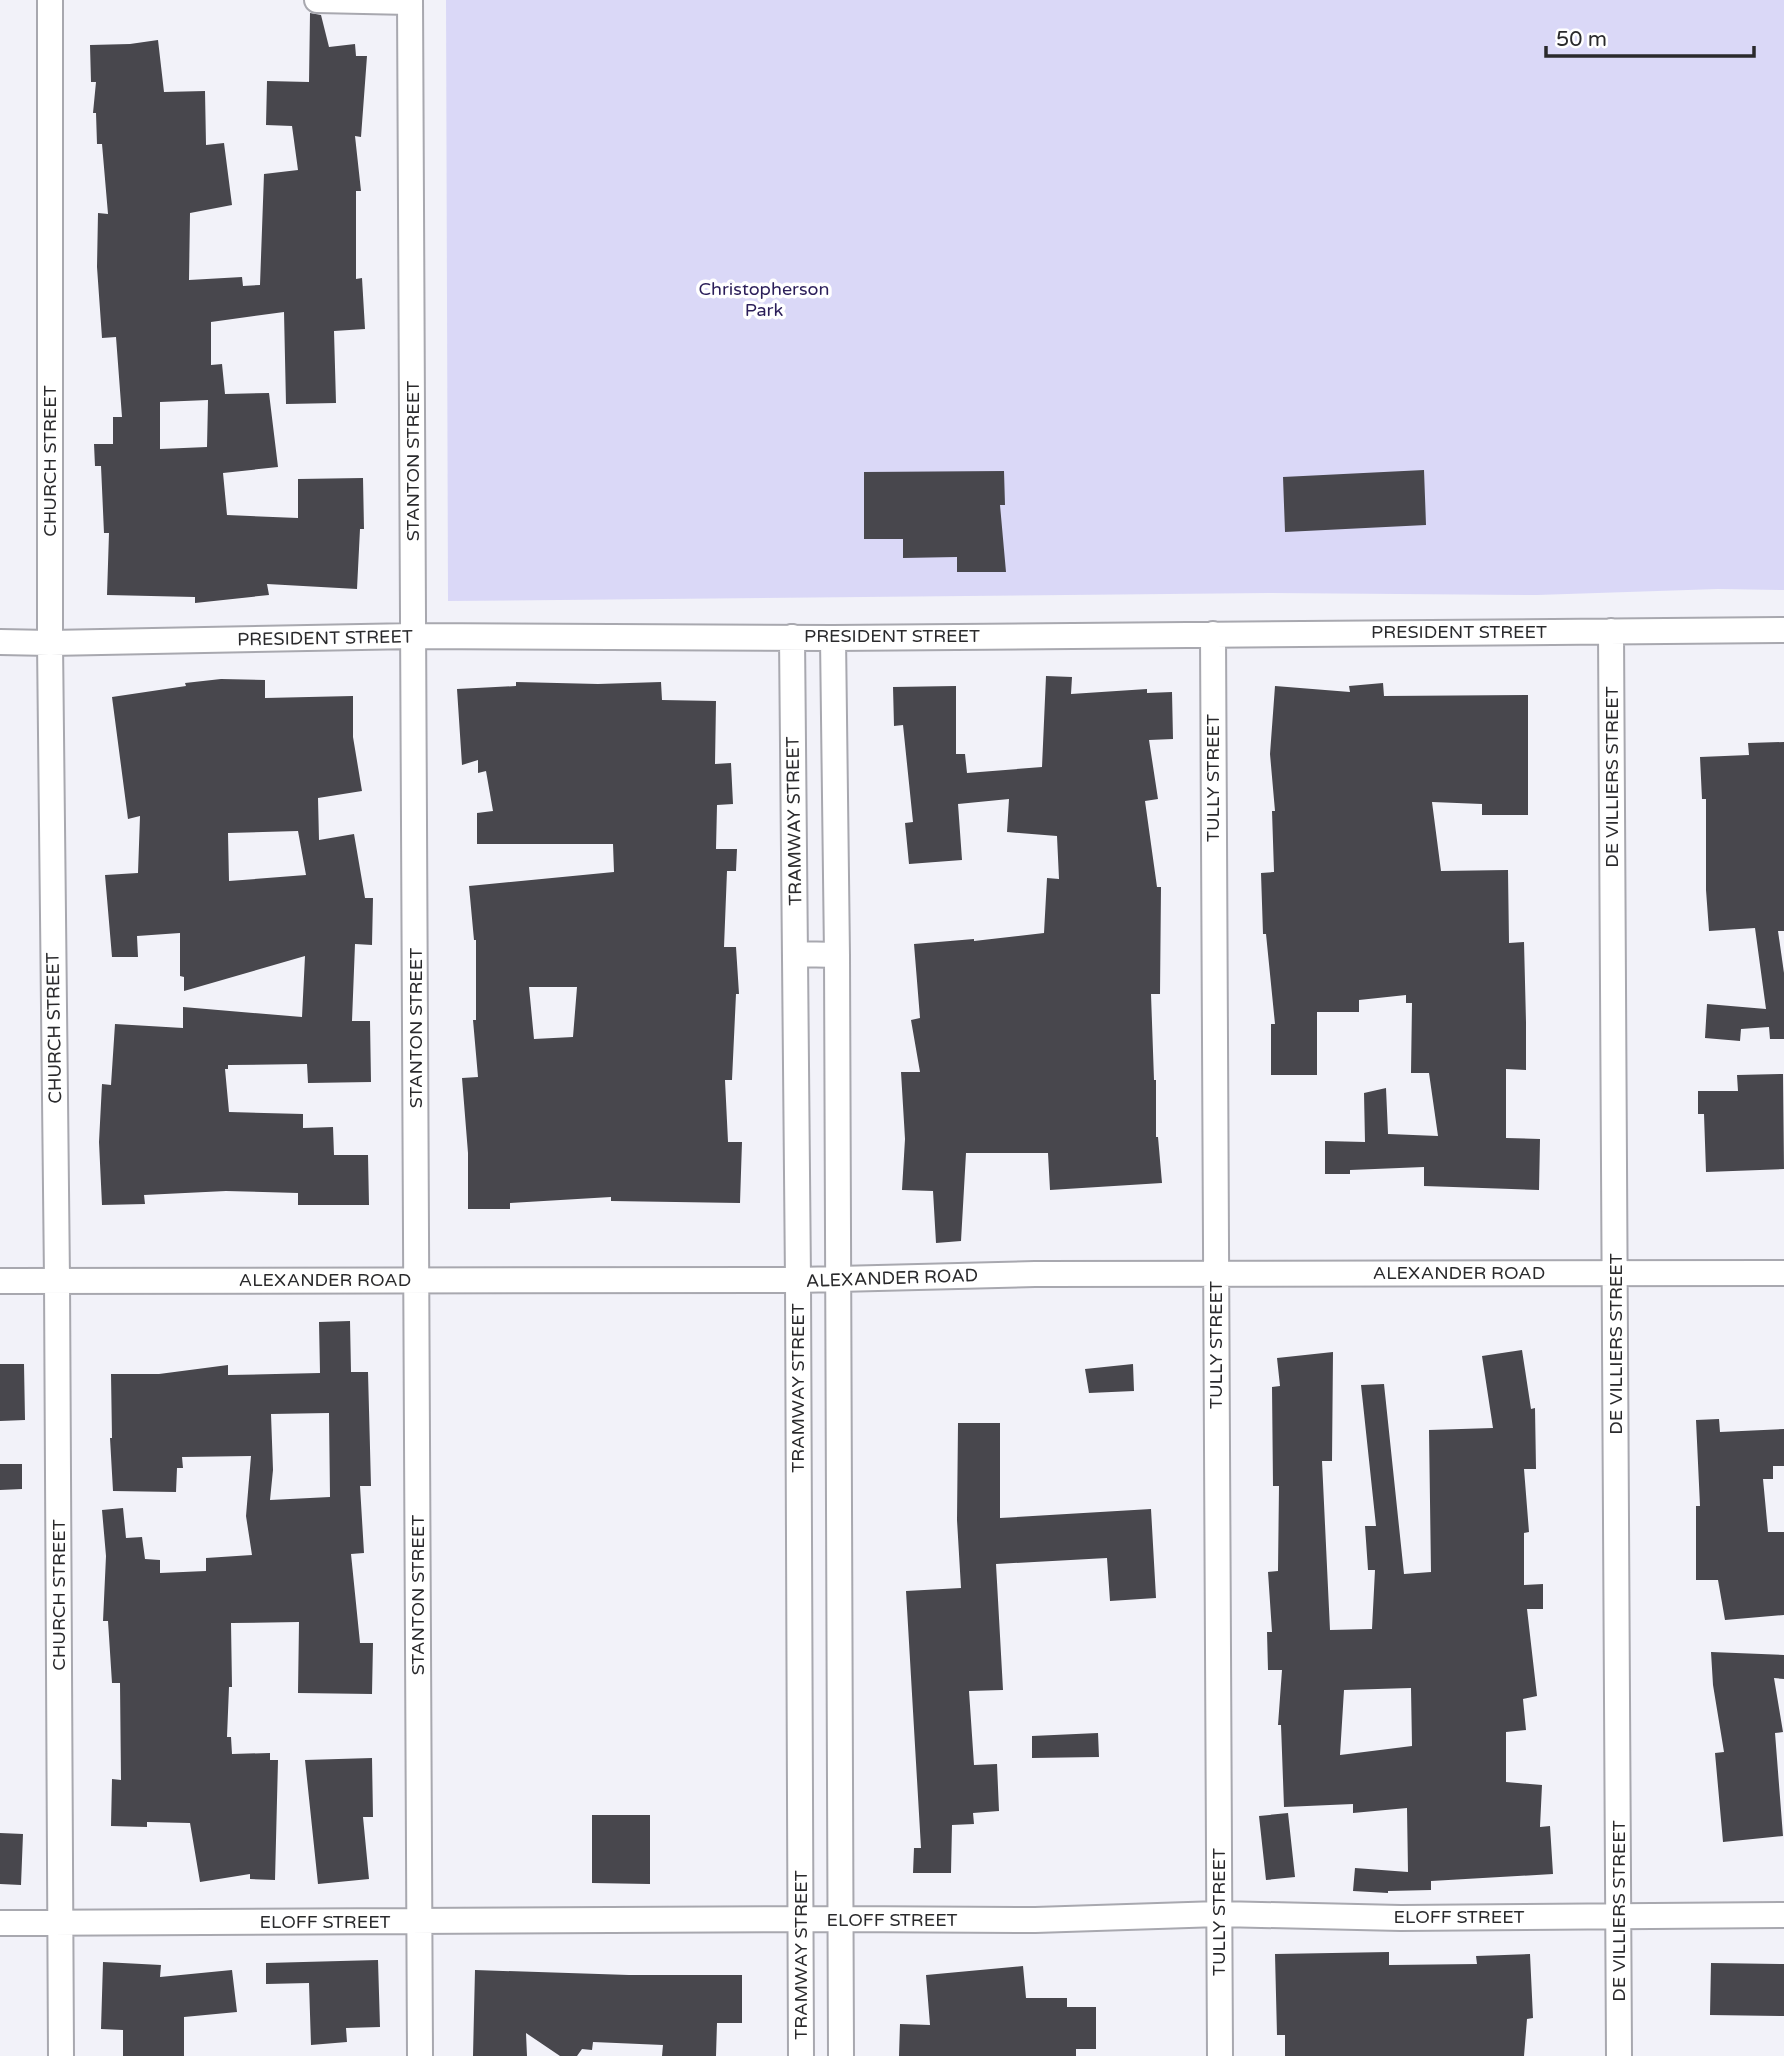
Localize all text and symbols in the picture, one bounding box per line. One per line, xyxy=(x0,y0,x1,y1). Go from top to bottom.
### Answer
scale bar xyxy=(1546,14,1754,58)
text: 50 m xyxy=(1556,27,1607,52)
park label: Christopherson Park xyxy=(698,278,830,321)
street label: STANTON STREET xyxy=(402,381,424,541)
street label: CHURCH STREET xyxy=(39,385,61,537)
street label: PRESIDENT STREET xyxy=(1371,621,1547,643)
street label: PRESIDENT STREET xyxy=(237,625,413,651)
street label: PRESIDENT STREET xyxy=(804,625,980,647)
street label: DE VILLIERS STREET xyxy=(1601,686,1623,868)
street label: TULLY STREET xyxy=(1202,714,1224,842)
street label: TRAMWAY STREET xyxy=(782,736,806,906)
street label: STANTON STREET xyxy=(405,948,427,1108)
street label: CHURCH STREET xyxy=(42,952,66,1104)
street label: DE VILLIERS STREET xyxy=(1605,1253,1627,1435)
street label: ALEXANDER ROAD xyxy=(1373,1262,1545,1284)
street label: ALEXANDER ROAD xyxy=(805,1264,979,1292)
street label: ALEXANDER ROAD xyxy=(239,1269,411,1291)
street label: TULLY STREET xyxy=(1205,1281,1227,1409)
street label: TRAMWAY STREET xyxy=(787,1303,809,1473)
street label: STANTON STREET xyxy=(407,1515,429,1675)
street label: CHURCH STREET xyxy=(48,1519,70,1671)
street label: DE VILLIERS STREET xyxy=(1608,1820,1630,2002)
street label: TULLY STREET xyxy=(1208,1848,1230,1976)
street label: TRAMWAY STREET xyxy=(790,1870,812,2040)
street label: ELOFF STREET xyxy=(1393,1906,1525,1928)
street label: ELOFF STREET xyxy=(826,1909,958,1931)
street label: ELOFF STREET xyxy=(259,1911,391,1933)

